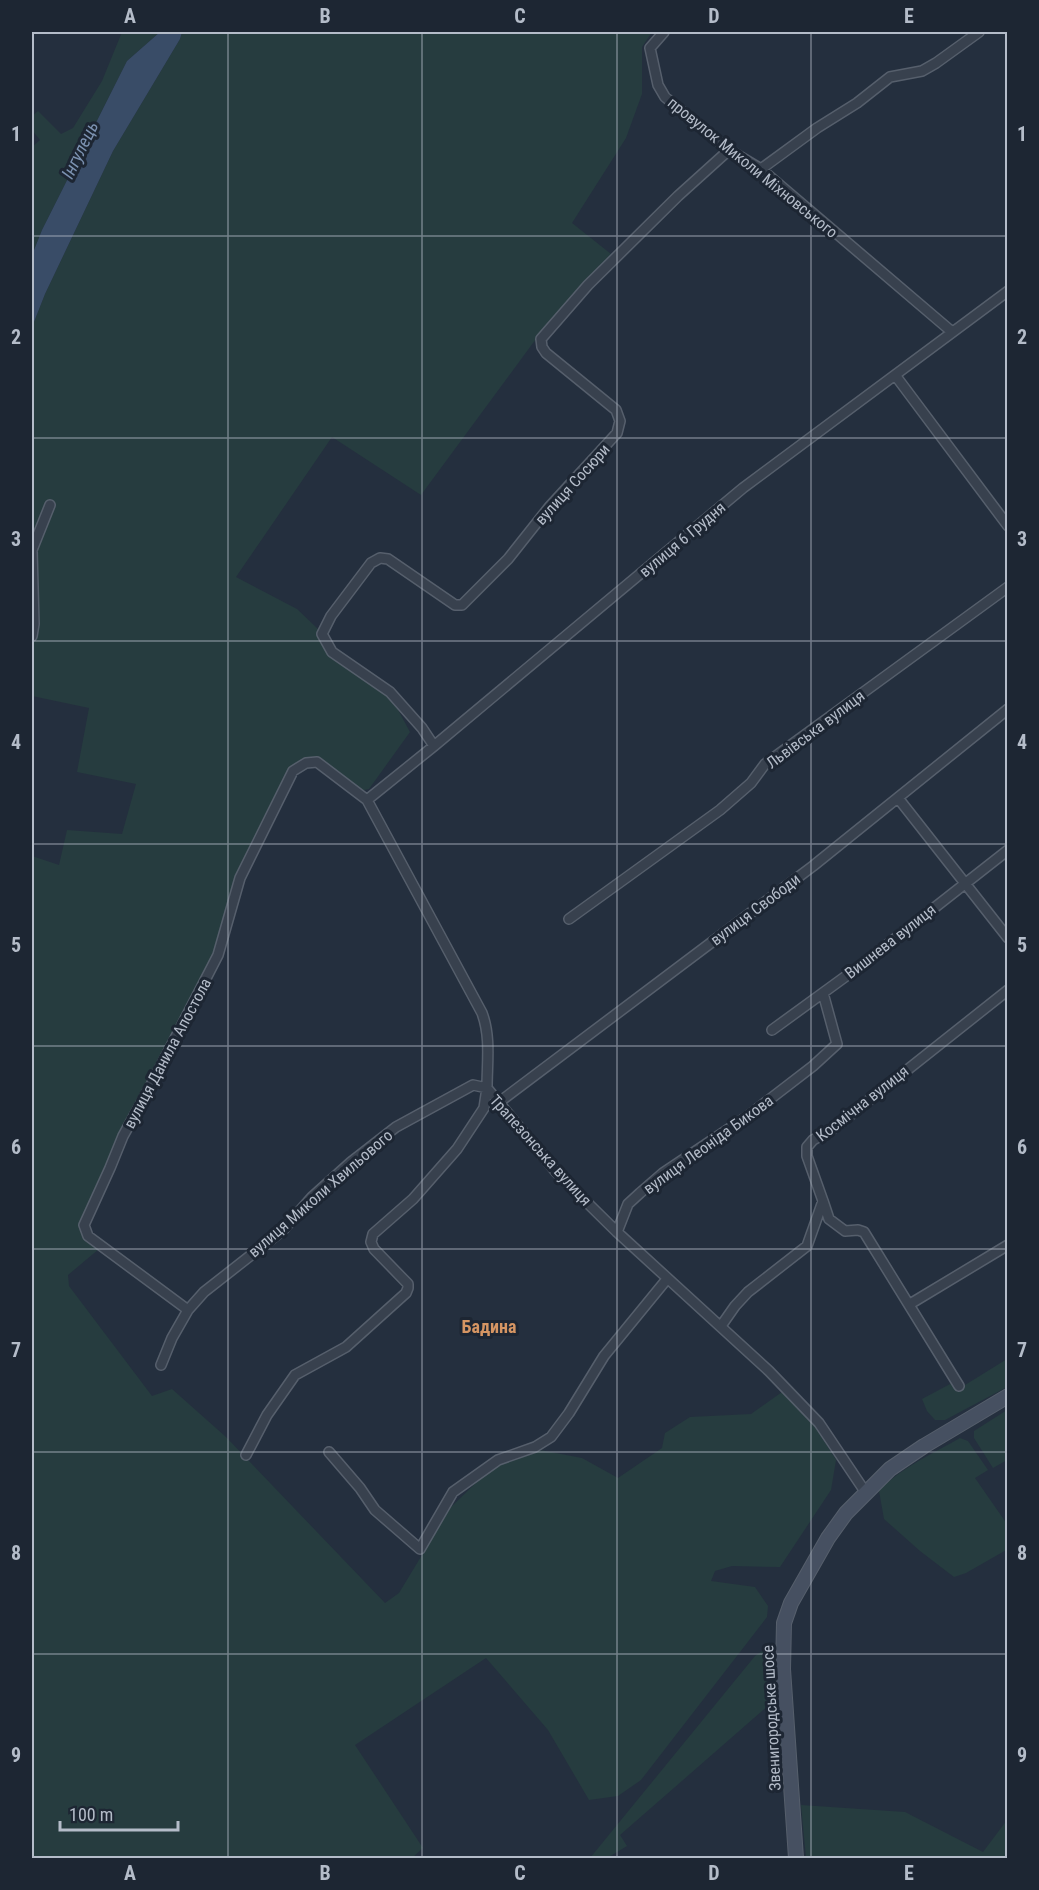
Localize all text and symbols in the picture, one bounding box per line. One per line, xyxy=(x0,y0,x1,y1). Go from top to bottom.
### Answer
text: A xyxy=(124,4,136,28)
text: B xyxy=(319,4,331,28)
text: C xyxy=(514,4,526,28)
text: D xyxy=(708,4,720,28)
text: E xyxy=(904,4,914,28)
street label: провулок Миколи Міхновського xyxy=(664,93,841,242)
water label: Інгулець xyxy=(57,118,102,182)
text: 1 xyxy=(11,122,21,146)
text: 1 xyxy=(1017,122,1027,146)
text: 2 xyxy=(11,325,21,349)
text: 2 xyxy=(1017,325,1027,349)
street label: вулиця Сосюри xyxy=(531,440,614,529)
street label: вулиця 6 Грудня xyxy=(635,498,729,581)
text: 3 xyxy=(11,527,21,551)
text: 3 xyxy=(1017,527,1027,551)
street label: Львівська вулиця xyxy=(762,686,868,773)
text: 4 xyxy=(11,730,21,754)
text: 4 xyxy=(1017,730,1027,754)
street label: вулиця Свободи xyxy=(707,869,804,949)
street label: Вишнева вулиця xyxy=(841,900,940,983)
text: 5 xyxy=(11,933,21,957)
text: 5 xyxy=(1017,933,1027,957)
street label: вулиця Данила Апостола xyxy=(120,975,215,1132)
street label: Космічна вулиця xyxy=(812,1061,912,1145)
street label: Трапезонська вулиця xyxy=(486,1091,595,1210)
street label: вулиця Леоніда Бикова xyxy=(640,1091,777,1198)
street label: вулиця Миколи Хвильового xyxy=(244,1126,396,1261)
text: 6 xyxy=(11,1135,21,1159)
text: 6 xyxy=(1017,1135,1027,1159)
district label: Бадина xyxy=(462,1316,516,1337)
text: 7 xyxy=(11,1338,21,1362)
text: 7 xyxy=(1017,1338,1027,1362)
text: 8 xyxy=(11,1541,21,1565)
text: 8 xyxy=(1017,1541,1027,1565)
street label: Звенигородське шосе xyxy=(758,1645,785,1791)
text: 9 xyxy=(11,1743,21,1767)
text: 9 xyxy=(1017,1743,1027,1767)
scale bar xyxy=(60,1794,178,1832)
text: 100 m xyxy=(69,1804,113,1825)
text: A xyxy=(124,1861,136,1885)
text: B xyxy=(319,1861,331,1885)
text: C xyxy=(514,1861,526,1885)
text: D xyxy=(708,1861,720,1885)
text: E xyxy=(904,1861,914,1885)

